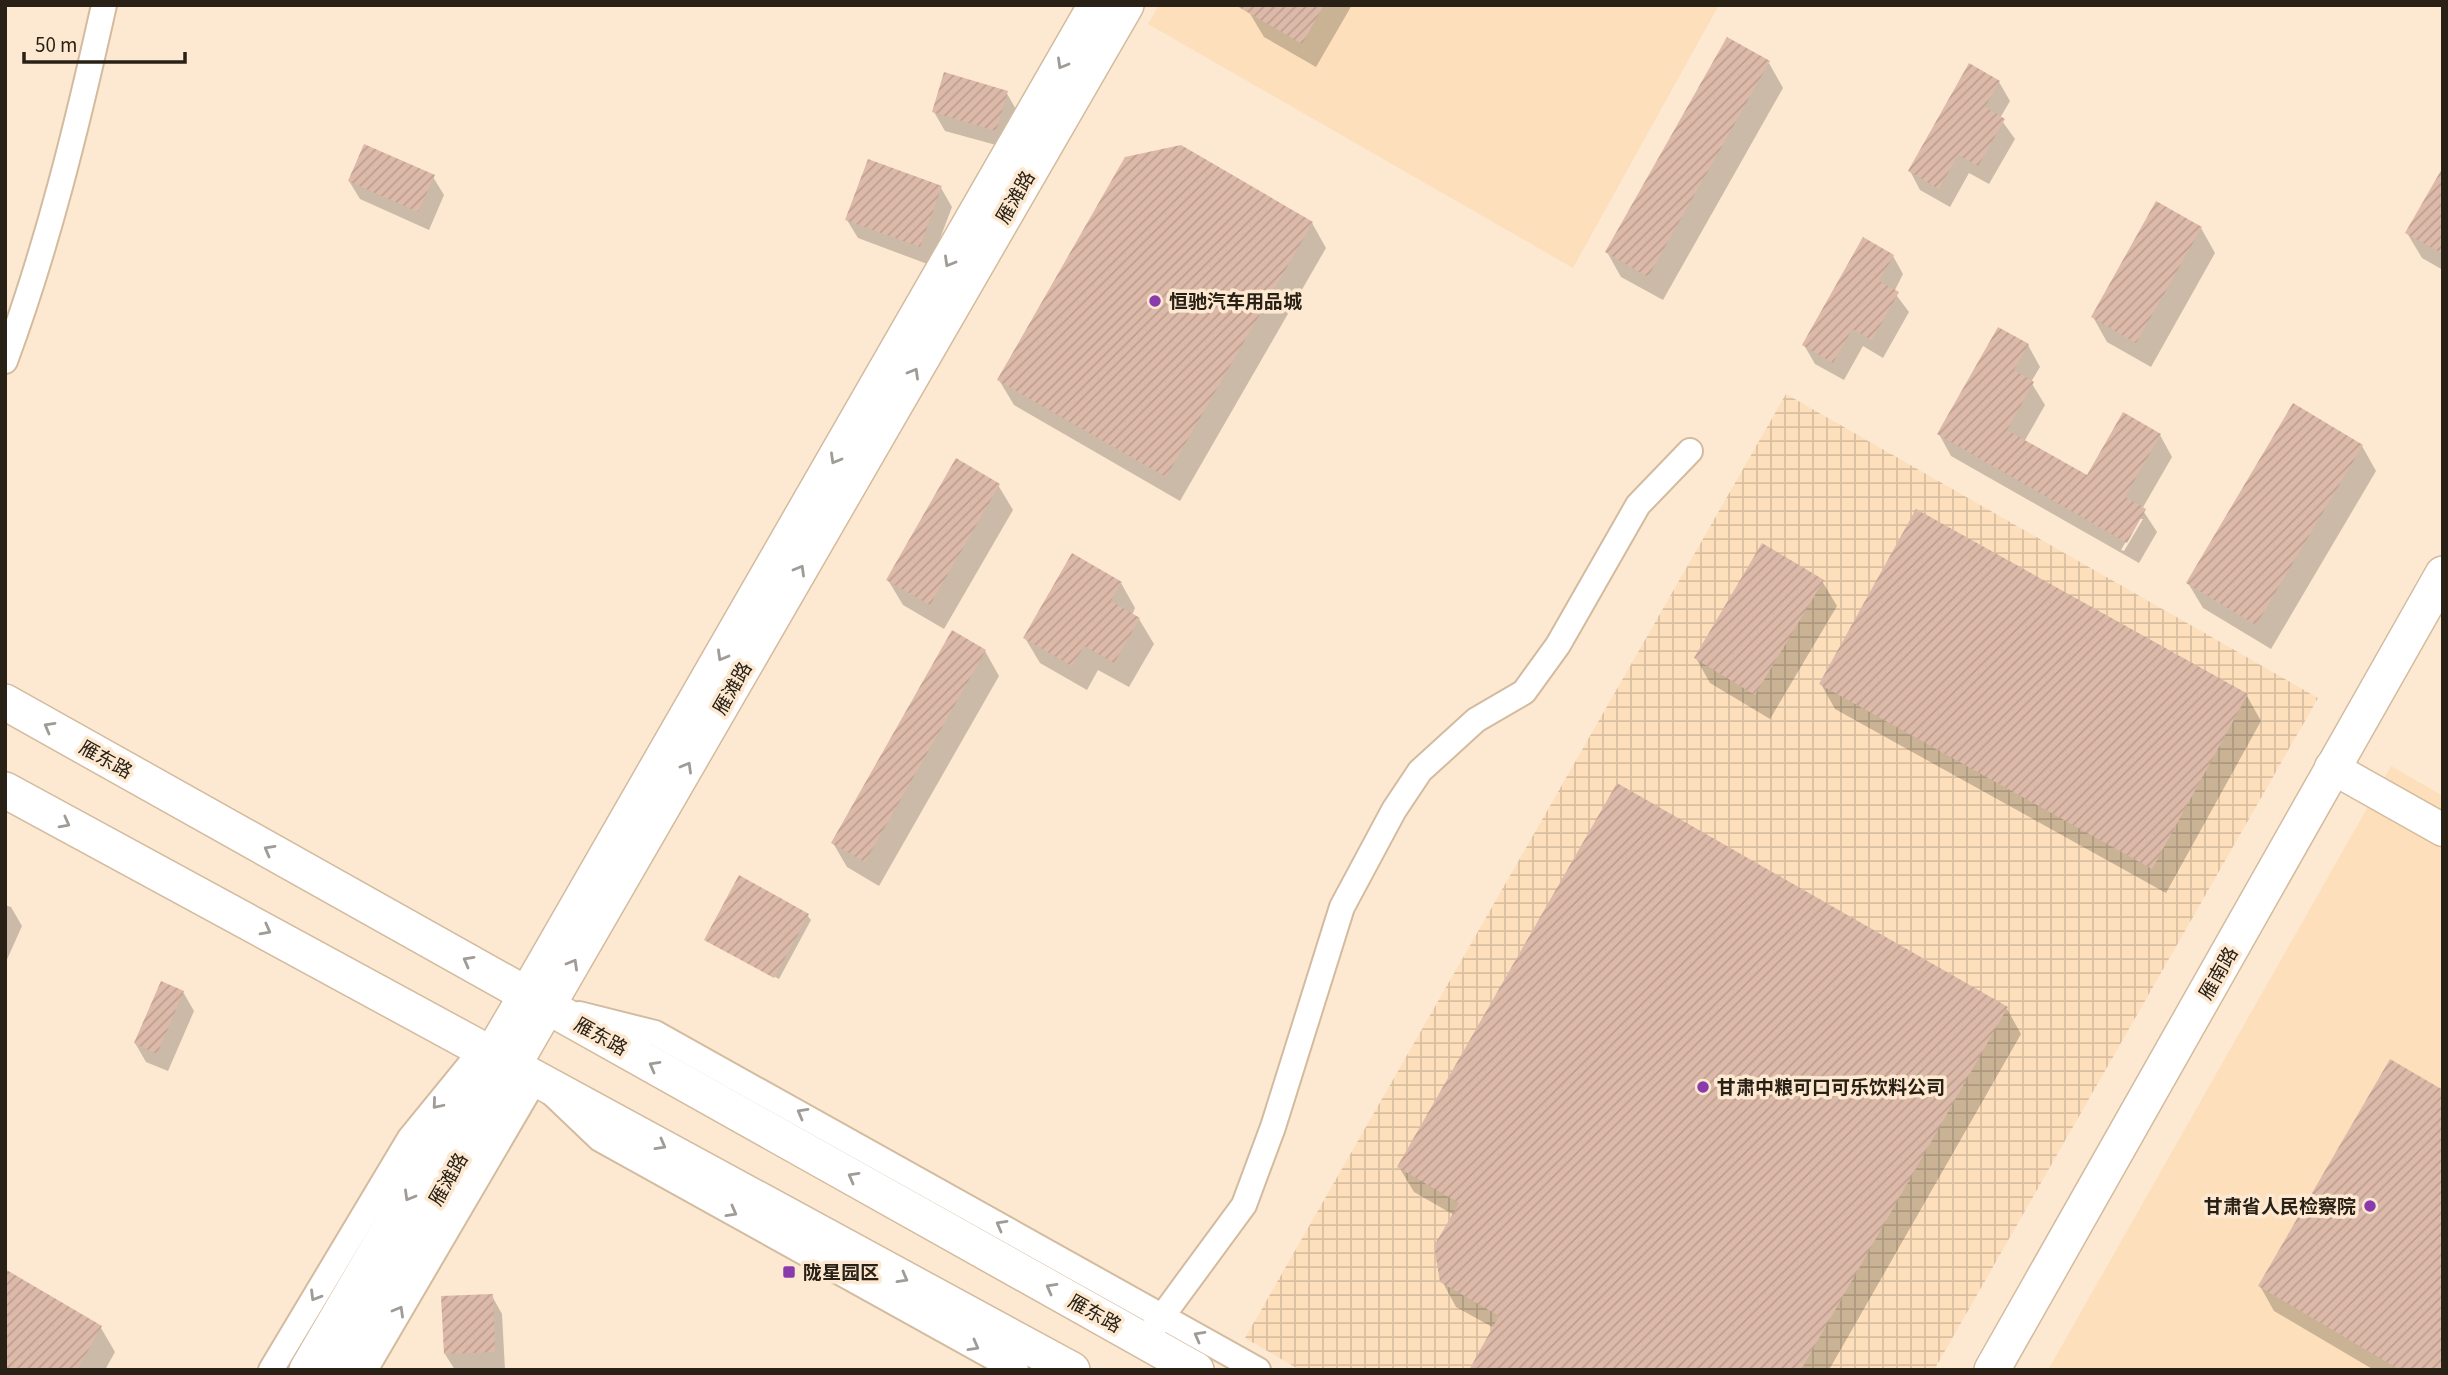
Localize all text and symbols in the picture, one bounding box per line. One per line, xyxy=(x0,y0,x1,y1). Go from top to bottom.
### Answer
scale bar xyxy=(24,21,186,65)
text: 50 m xyxy=(35,30,77,60)
one-way arrow xyxy=(1057,57,1070,70)
street label: 雁滩路 xyxy=(990,166,1042,229)
one-way arrow xyxy=(944,254,957,267)
place label: 恒驰汽车用品城 xyxy=(1169,289,1302,316)
marker: 恒驰汽车用品城 xyxy=(1147,293,1163,309)
one-way arrow xyxy=(906,367,919,380)
one-way arrow xyxy=(830,451,843,464)
one-way arrow xyxy=(792,564,805,577)
one-way arrow xyxy=(717,648,730,661)
street label: 雁滩路 xyxy=(707,657,759,720)
one-way arrow xyxy=(44,722,56,735)
street label: 雁东路 xyxy=(74,735,137,786)
one-way arrow xyxy=(678,762,691,775)
one-way arrow xyxy=(58,814,71,828)
one-way arrow xyxy=(264,845,276,858)
one-way arrow xyxy=(258,922,271,936)
street label: 雁南路 xyxy=(2193,942,2245,1005)
one-way arrow xyxy=(462,956,475,969)
one-way arrow xyxy=(565,959,578,971)
street label: 雁东路 xyxy=(569,1012,632,1063)
one-way arrow xyxy=(649,1061,662,1074)
place label: 甘肃中粮可口可乐饮料公司 xyxy=(1717,1075,1945,1102)
marker: 甘肃中粮可口可乐饮料公司 xyxy=(1695,1079,1711,1095)
one-way arrow xyxy=(433,1096,446,1109)
one-way arrow xyxy=(797,1108,810,1121)
one-way arrow xyxy=(653,1137,666,1151)
street label: 雁滩路 xyxy=(423,1148,475,1211)
one-way arrow xyxy=(847,1172,860,1185)
one-way arrow xyxy=(404,1189,417,1202)
place label: 甘肃省人民检察院 xyxy=(2204,1194,2356,1221)
marker: 甘肃省人民检察院 xyxy=(2362,1198,2378,1214)
one-way arrow xyxy=(725,1204,737,1217)
one-way arrow xyxy=(995,1220,1008,1233)
place label: 陇星园区 xyxy=(803,1260,879,1287)
marker: 陇星园区 xyxy=(781,1264,797,1280)
one-way arrow xyxy=(896,1270,909,1283)
one-way arrow xyxy=(1046,1283,1058,1296)
one-way arrow xyxy=(311,1288,324,1301)
street label: 雁东路 xyxy=(1063,1289,1126,1340)
one-way arrow xyxy=(391,1305,404,1318)
one-way arrow xyxy=(1194,1331,1206,1344)
one-way arrow xyxy=(967,1338,979,1351)

